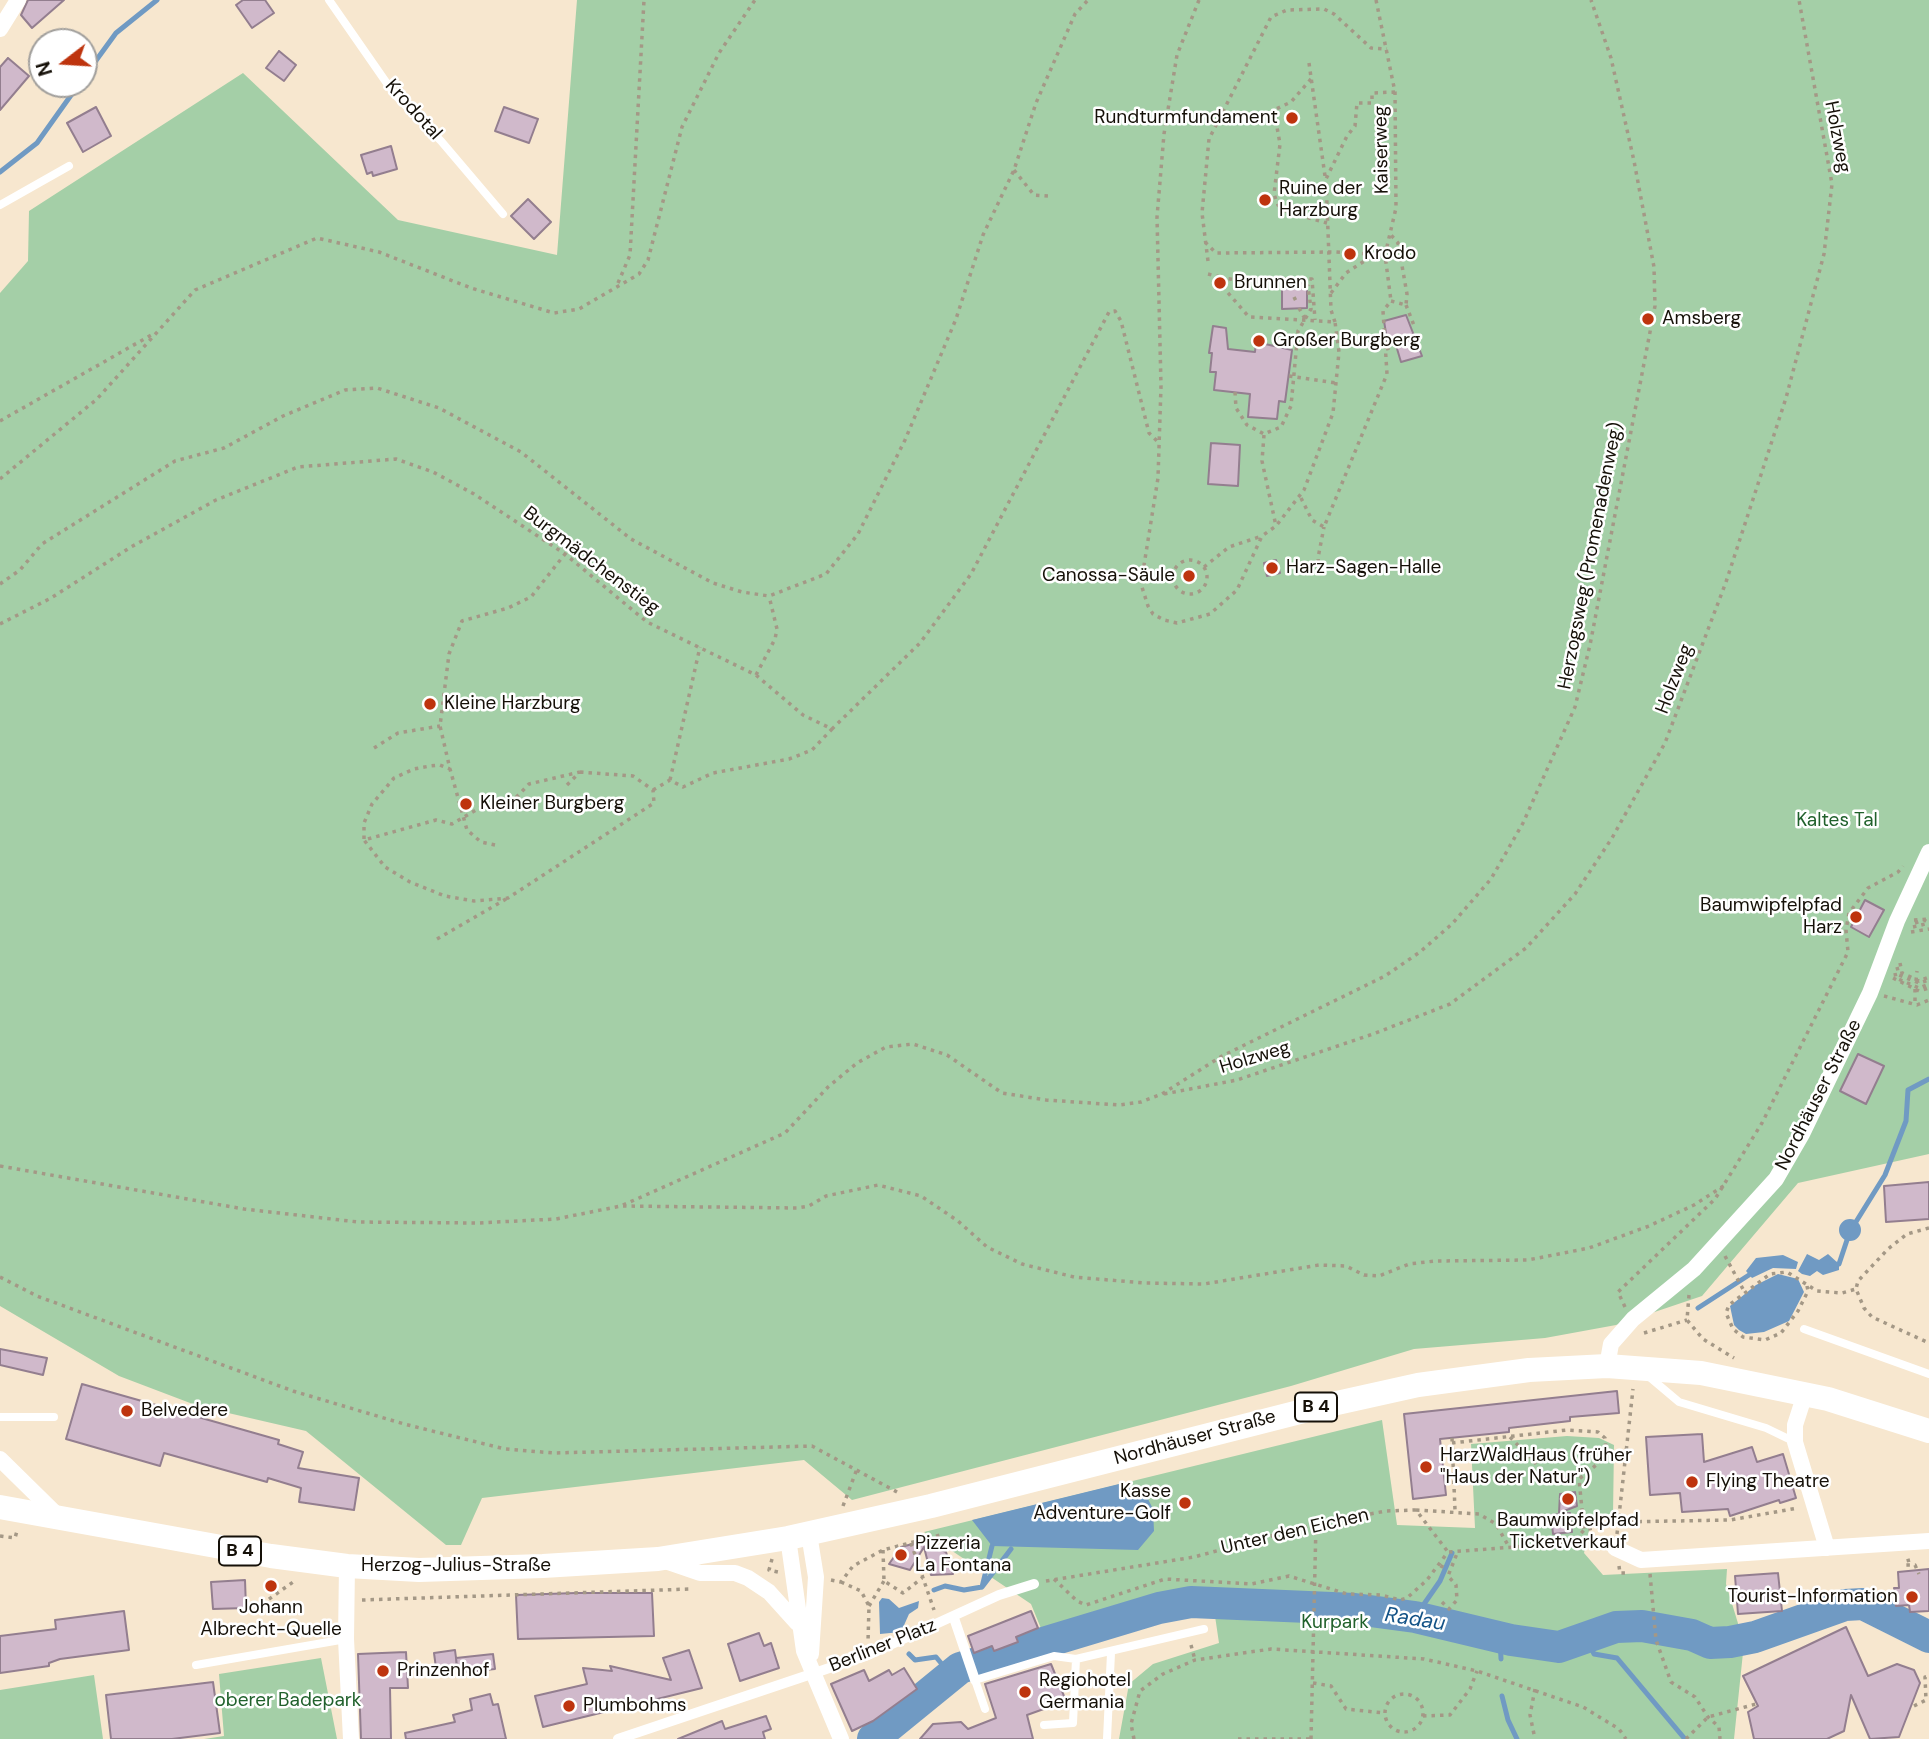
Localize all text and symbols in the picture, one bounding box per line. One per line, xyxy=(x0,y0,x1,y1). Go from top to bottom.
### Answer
north arrow xyxy=(28,28,98,98)
text: N xyxy=(30,58,58,79)
street label: Krodotal xyxy=(380,75,446,145)
street label: Holzweg xyxy=(1819,99,1855,175)
street label: Kaiserweg xyxy=(1370,106,1394,194)
place label: Rundturmfundament xyxy=(1094,107,1278,129)
marker: Rundturmfundament xyxy=(1284,110,1300,126)
place label: Ruine der Harzburg xyxy=(1279,178,1362,222)
marker: Ruine der Harzburg xyxy=(1257,192,1273,208)
place label: Krodo xyxy=(1364,243,1416,265)
marker: Krodo xyxy=(1342,246,1358,262)
place label: Brunnen xyxy=(1234,272,1307,294)
marker: Brunnen xyxy=(1212,275,1228,291)
place label: Amsberg xyxy=(1662,308,1741,330)
marker: Amsberg xyxy=(1640,311,1656,327)
place label: Großer Burgberg xyxy=(1273,330,1420,352)
marker: Großer Burgberg xyxy=(1251,333,1267,349)
street label: Herzogsweg (Promenadenweg) xyxy=(1554,420,1628,692)
street label: Burgmädchenstieg xyxy=(518,502,664,620)
place label: Harz-Sagen-Halle xyxy=(1286,557,1441,579)
marker: Harz-Sagen-Halle xyxy=(1264,560,1280,576)
place label: Canossa-Säule xyxy=(1042,565,1175,587)
marker: Canossa-Säule xyxy=(1181,568,1197,584)
street label: Holzweg xyxy=(1651,641,1699,717)
place label: Kleine Harzburg xyxy=(444,693,581,715)
marker: Kleine Harzburg xyxy=(422,696,438,712)
place label: Kleiner Burgberg xyxy=(480,793,624,815)
marker: Kleiner Burgberg xyxy=(458,796,474,812)
park label: Kaltes Tal xyxy=(1796,810,1878,832)
place label: Baumwipfelpfad Harz xyxy=(1700,895,1842,939)
marker: Baumwipfelpfad Harz xyxy=(1848,909,1864,925)
street label: Nordhäuser Straße xyxy=(1771,1016,1867,1174)
street label: Holzweg xyxy=(1217,1036,1293,1080)
road number: B 4 xyxy=(1295,1392,1337,1422)
place label: Belvedere xyxy=(141,1400,228,1422)
marker: Belvedere xyxy=(119,1403,135,1419)
street label: Nordhäuser Straße xyxy=(1112,1405,1278,1471)
place label: HarzWaldHaus (früher "Haus der Natur") xyxy=(1440,1445,1632,1489)
marker: HarzWaldHaus (früher "Haus der Natur") xyxy=(1418,1459,1434,1475)
place label: Flying Theatre xyxy=(1706,1471,1829,1493)
marker: Flying Theatre xyxy=(1684,1474,1700,1490)
place label: Kasse Adventure-Golf xyxy=(1033,1481,1171,1525)
marker: Baumwipfelpfad Ticketverkauf xyxy=(1560,1491,1576,1507)
marker: Kasse Adventure-Golf xyxy=(1177,1495,1193,1511)
street label: Unter den Eichen xyxy=(1219,1504,1371,1560)
place label: Baumwipfelpfad Ticketverkauf xyxy=(1497,1510,1639,1554)
place label: Pizzeria La Fontana xyxy=(915,1533,1011,1577)
road number: B 4 xyxy=(219,1536,261,1566)
marker: Pizzeria La Fontana xyxy=(893,1547,909,1563)
street label: Herzog-Julius-Straße xyxy=(361,1555,551,1577)
marker: Johann Albrecht-Quelle xyxy=(263,1578,279,1594)
place label: Tourist-Information xyxy=(1728,1586,1898,1608)
marker: Tourist-Information xyxy=(1904,1589,1920,1605)
place label: Johann Albrecht-Quelle xyxy=(200,1597,342,1641)
water label: Radau xyxy=(1383,1603,1447,1637)
park label: Kurpark xyxy=(1301,1612,1369,1634)
street label: Berliner Platz xyxy=(826,1614,940,1678)
place label: Prinzenhof xyxy=(397,1660,490,1682)
marker: Prinzenhof xyxy=(375,1663,391,1679)
place label: Regiohotel Germania xyxy=(1039,1670,1131,1714)
marker: Regiohotel Germania xyxy=(1017,1684,1033,1700)
park label: oberer Badepark xyxy=(215,1690,361,1712)
place label: Plumbohms xyxy=(583,1695,687,1717)
marker: Plumbohms xyxy=(561,1698,577,1714)

